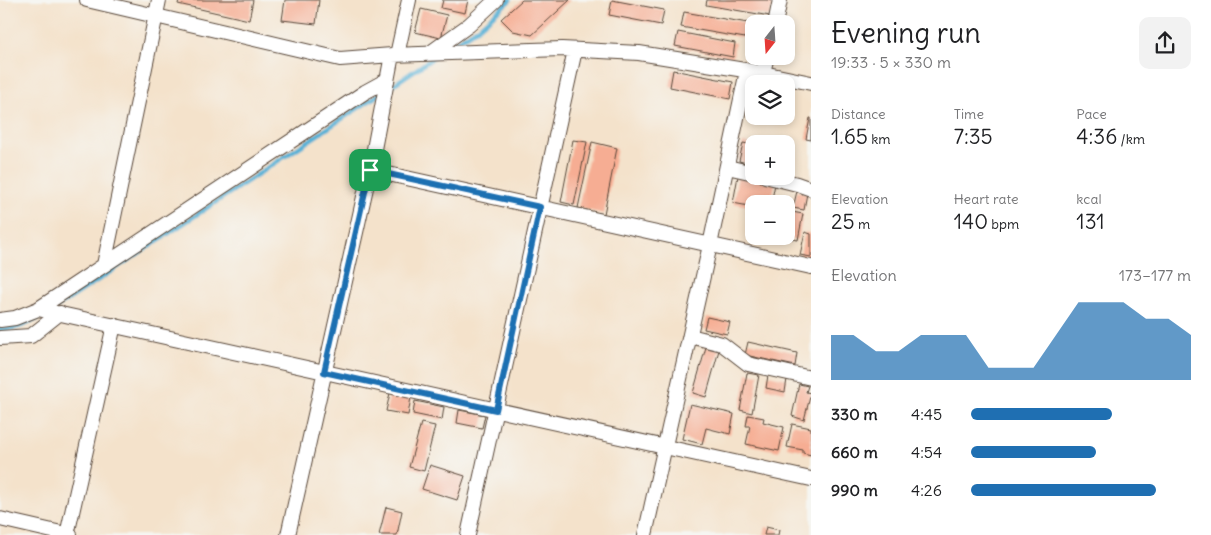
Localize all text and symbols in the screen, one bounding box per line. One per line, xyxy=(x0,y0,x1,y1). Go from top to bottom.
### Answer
north arrow xyxy=(745,15,795,65)
map controls xyxy=(745,15,795,245)
text: Evening run xyxy=(831,15,981,51)
button: share xyxy=(1139,17,1191,69)
text: 19:33 · 5 × 330 m xyxy=(831,52,951,72)
button: layers xyxy=(745,75,795,125)
text: Distance xyxy=(831,105,886,123)
text: Time xyxy=(954,105,984,123)
text: Pace xyxy=(1076,105,1107,123)
text: 1.65 xyxy=(831,123,868,150)
text: 7:35 xyxy=(954,123,993,150)
text: 4:36 xyxy=(1076,123,1117,150)
text: km xyxy=(868,130,891,148)
text: /km xyxy=(1117,130,1145,148)
button: + xyxy=(745,135,795,185)
pin xyxy=(349,149,391,191)
icon: arrive xyxy=(356,156,384,184)
text: Elevation xyxy=(831,190,888,208)
text: Heart rate xyxy=(954,190,1019,208)
text: kcal xyxy=(1076,190,1102,208)
button: − xyxy=(745,195,795,245)
text: 25 xyxy=(831,208,855,235)
text: 140 xyxy=(954,208,988,235)
text: 131 xyxy=(1076,208,1105,235)
text: m xyxy=(855,215,870,233)
text: bpm xyxy=(988,215,1019,233)
text: Elevation xyxy=(831,265,897,285)
text: 173–177 m xyxy=(1119,265,1191,285)
text: 330 m xyxy=(831,404,878,424)
text: 4:45 xyxy=(911,404,942,424)
text: 660 m xyxy=(831,442,878,462)
text: 4:54 xyxy=(911,442,942,462)
text: 990 m xyxy=(831,480,878,500)
text: 4:26 xyxy=(911,480,942,500)

